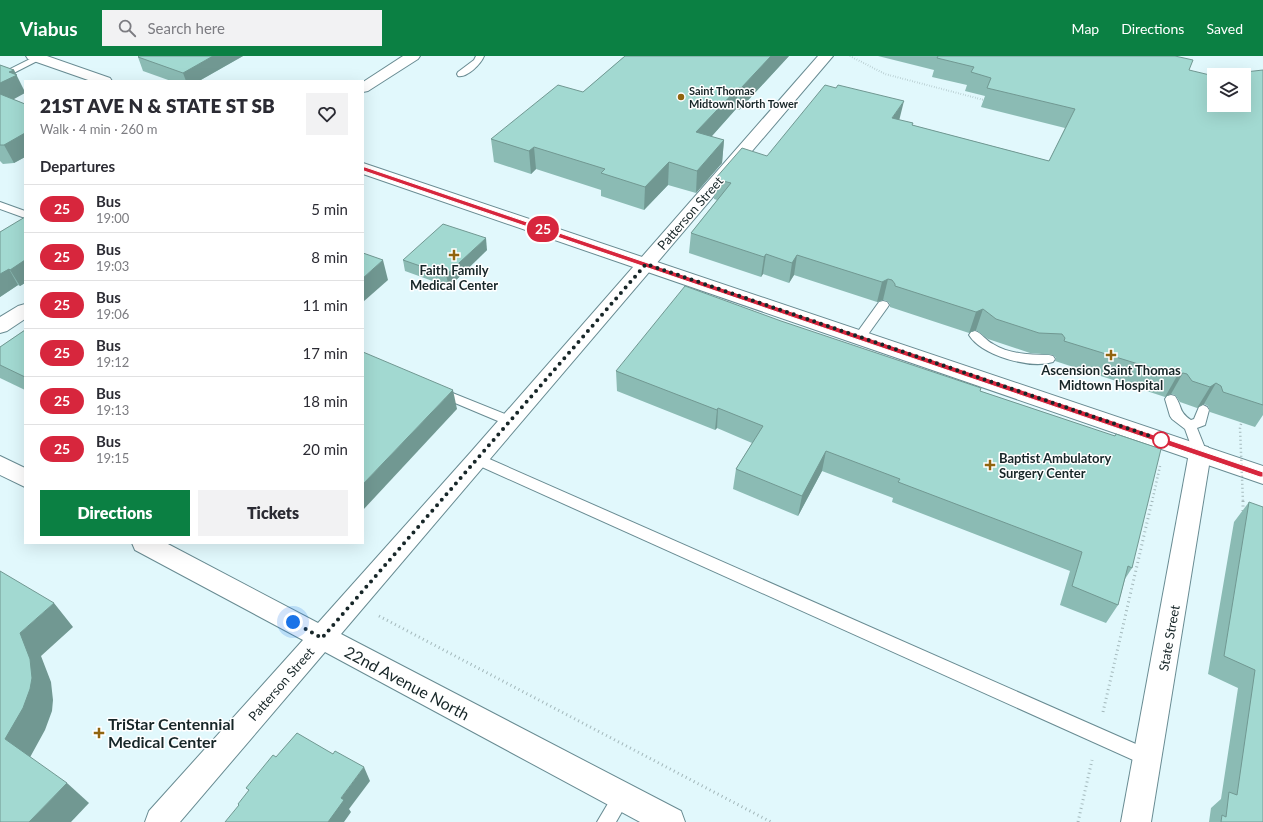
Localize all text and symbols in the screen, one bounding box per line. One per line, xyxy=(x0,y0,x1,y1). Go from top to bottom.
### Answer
search box xyxy=(102,10,382,46)
text: Viabus xyxy=(20,17,78,40)
icon: search xyxy=(116,17,138,39)
text: Search here xyxy=(148,19,225,37)
text: Map xyxy=(1072,20,1099,37)
text: Directions xyxy=(1121,20,1184,37)
text: Saved xyxy=(1206,20,1243,37)
map controls xyxy=(1207,68,1251,112)
button: layers xyxy=(1207,68,1251,112)
place label: Saint Thomas Midtown North Tower xyxy=(689,84,799,110)
marker: Saint Thomas Midtown North Tower xyxy=(676,92,686,102)
button: heart xyxy=(306,93,348,135)
text: 21ST AVE N & STATE ST SB xyxy=(40,94,275,117)
text: Walk · 4 min · 260 m xyxy=(40,121,158,137)
text: Departures xyxy=(40,157,115,175)
street label: Patterson Street xyxy=(654,173,726,253)
text: Bus xyxy=(96,192,121,210)
text: 25 xyxy=(54,200,70,217)
text: 5 min xyxy=(311,200,348,218)
text: 19:00 xyxy=(96,210,129,226)
line badge: 25 xyxy=(525,216,561,242)
text: 25 xyxy=(535,220,551,237)
text: Bus xyxy=(96,240,121,258)
text: 25 xyxy=(54,248,70,265)
text: 8 min xyxy=(311,248,348,266)
marker: Faith Family Medical Center xyxy=(448,249,460,261)
text: 19:03 xyxy=(96,258,129,274)
place label: Faith Family Medical Center xyxy=(410,262,498,293)
text: Bus xyxy=(96,288,121,306)
text: 25 xyxy=(54,296,70,313)
text: 11 min xyxy=(302,296,348,314)
text: 19:06 xyxy=(96,306,129,322)
text: Bus xyxy=(96,336,121,354)
text: 25 xyxy=(54,344,70,361)
text: 17 min xyxy=(302,344,348,362)
marker: Ascension Saint Thomas Midtown Hospital xyxy=(1105,349,1117,361)
text: 19:12 xyxy=(96,354,129,370)
place label: Ascension Saint Thomas Midtown Hospital xyxy=(1040,362,1181,393)
text: Bus xyxy=(96,384,121,402)
text: 25 xyxy=(54,392,70,409)
text: 18 min xyxy=(302,392,348,410)
text: 19:13 xyxy=(96,402,129,418)
unlabelled marker xyxy=(1152,431,1170,449)
text: Bus xyxy=(96,432,121,450)
text: 25 xyxy=(54,440,70,457)
text: 20 min xyxy=(302,440,348,458)
text: 19:15 xyxy=(96,450,129,466)
place label: Baptist Ambulatory Surgery Center xyxy=(999,450,1111,481)
marker: Baptist Ambulatory Surgery Center xyxy=(984,459,996,471)
button: Directions xyxy=(40,490,190,536)
button: Tickets xyxy=(198,490,348,536)
street label: State Street xyxy=(1155,603,1183,672)
your location xyxy=(283,612,303,632)
street label: 22nd Avenue North xyxy=(342,642,473,723)
street label: Patterson Street xyxy=(245,644,317,724)
place label: TriStar Centennial Medical Center xyxy=(108,714,235,751)
marker: TriStar Centennial Medical Center xyxy=(93,727,105,739)

